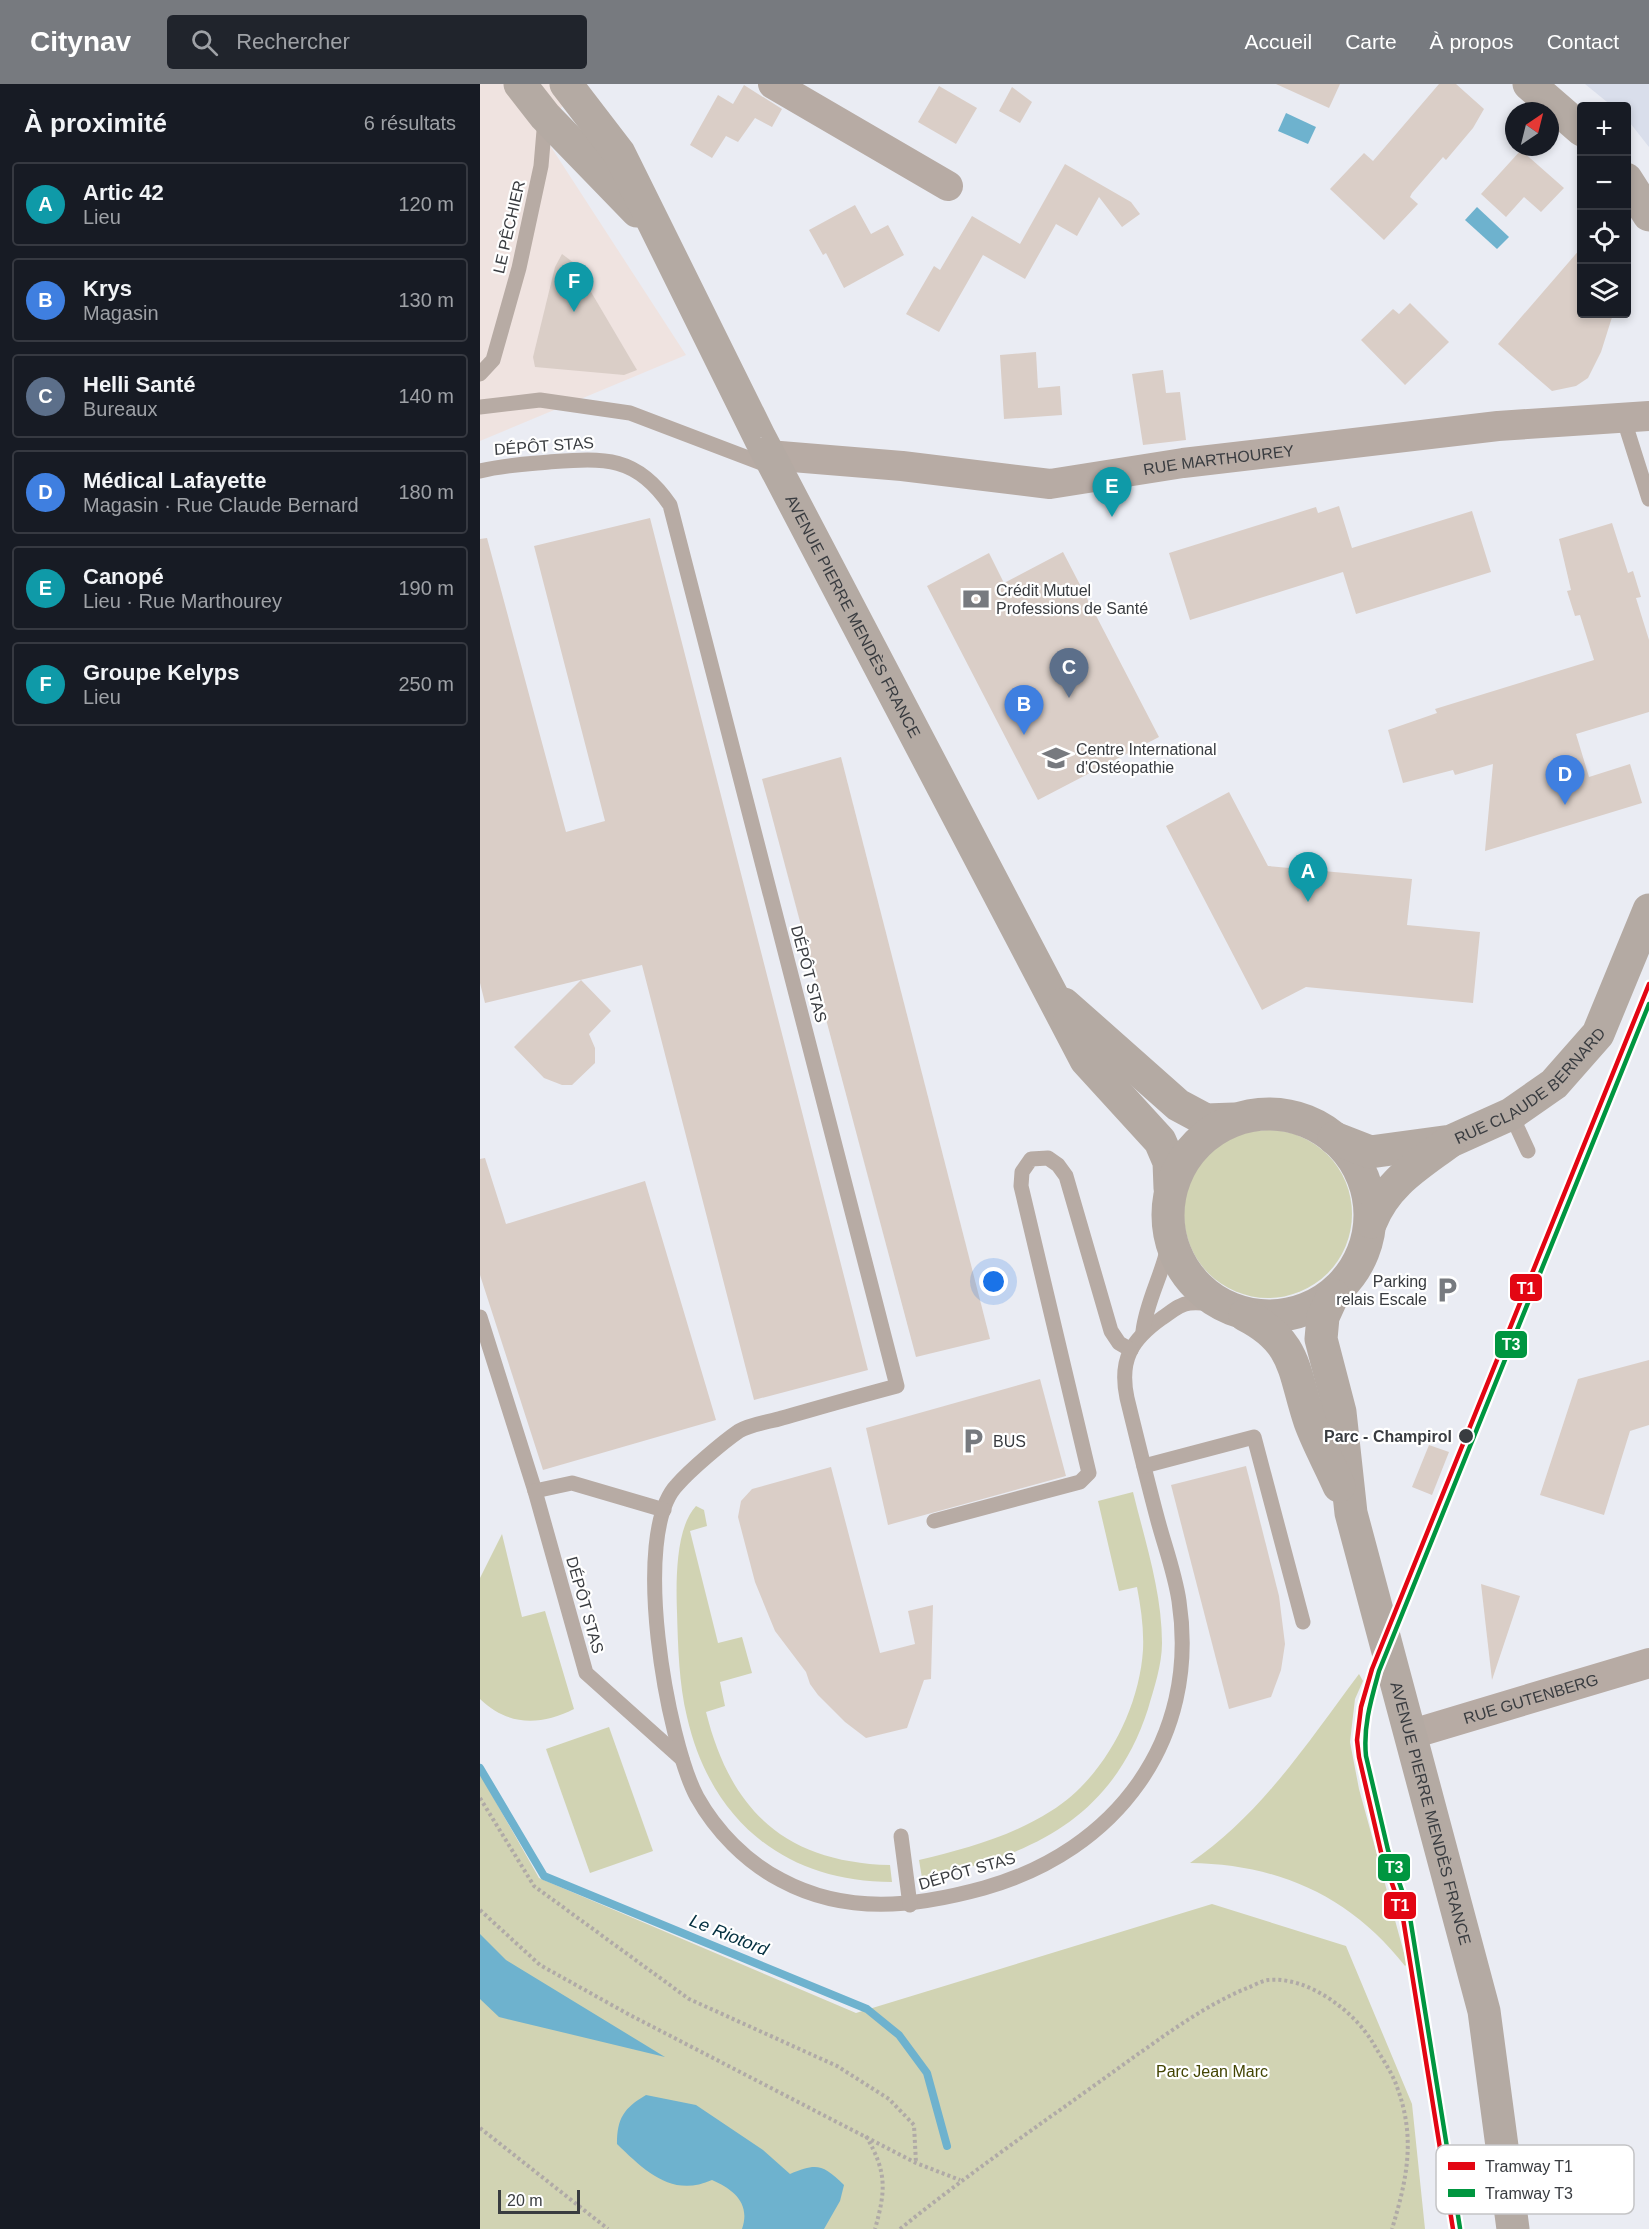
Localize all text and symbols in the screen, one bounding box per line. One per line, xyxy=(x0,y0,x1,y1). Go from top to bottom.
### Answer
search box xyxy=(167,15,587,69)
text: Citynav xyxy=(30,26,131,57)
icon: search xyxy=(188,26,221,59)
text: Rechercher xyxy=(236,29,350,54)
text: Accueil xyxy=(1245,30,1312,53)
text: Carte xyxy=(1345,30,1397,53)
text: À propos xyxy=(1430,30,1514,53)
text: Contact xyxy=(1547,30,1619,53)
north arrow xyxy=(1505,102,1559,156)
map controls xyxy=(1577,102,1631,318)
button: + xyxy=(1577,102,1631,156)
text: À proximité xyxy=(24,108,167,138)
text: 6 résultats xyxy=(364,112,456,134)
button: − xyxy=(1577,156,1631,210)
street label: LE PÊCHIER xyxy=(489,179,528,275)
text: Artic 42 xyxy=(83,180,164,205)
text: A xyxy=(38,193,53,215)
text: 120 m xyxy=(398,193,454,215)
text: Lieu xyxy=(83,206,121,228)
button: locate xyxy=(1577,210,1631,264)
pin: F xyxy=(554,262,593,312)
button: layers xyxy=(1577,264,1631,318)
text: Krys xyxy=(83,276,132,301)
text: B xyxy=(38,289,53,311)
text: 130 m xyxy=(398,289,454,311)
text: Magasin xyxy=(83,302,159,324)
text: Helli Santé xyxy=(83,372,195,397)
text: C xyxy=(38,385,53,407)
text: 140 m xyxy=(398,385,454,407)
text: Bureaux xyxy=(83,398,158,420)
street label: DÉPÔT STAS xyxy=(494,433,594,458)
street label: RUE MARTHOUREY xyxy=(1142,441,1295,478)
text: Médical Lafayette xyxy=(83,468,266,493)
pin: E xyxy=(1092,468,1132,517)
text: D xyxy=(38,481,53,503)
text: 180 m xyxy=(398,481,454,503)
street label: AVENUE PIERRE MENDÈS FRANCE xyxy=(783,492,924,740)
text: Magasin · Rue Claude Bernard xyxy=(83,494,359,516)
text: Canopé xyxy=(83,564,164,589)
text: E xyxy=(39,577,52,599)
text: 190 m xyxy=(398,577,454,599)
place label: Crédit Mutuel Professions de Santé xyxy=(996,582,1148,617)
bank icon: Crédit Mutuel Professions de Santé xyxy=(961,584,991,614)
text: Lieu · Rue Marthourey xyxy=(83,590,282,612)
pin: C xyxy=(1050,648,1088,698)
text: Groupe Kelyps xyxy=(83,660,239,685)
text: F xyxy=(39,673,52,695)
text: 250 m xyxy=(398,673,454,695)
text: Lieu xyxy=(83,686,121,708)
pin: B xyxy=(1004,686,1044,735)
place label: Centre International d'Ostéopathie xyxy=(1076,741,1217,776)
school or university icon: Centre International d'Ostéopathie xyxy=(1041,743,1071,773)
pin: D xyxy=(1546,756,1584,805)
pin: A xyxy=(1288,852,1328,902)
street label: DÉPÔT STAS xyxy=(788,923,831,1024)
street label: RUE CLAUDE BERNARD xyxy=(1452,1024,1608,1147)
your location xyxy=(979,1267,1008,1296)
place label: Parking relais Escale xyxy=(1336,1273,1427,1308)
line badge: T1 xyxy=(1509,1273,1543,1302)
parking icon: Parking relais Escale xyxy=(1432,1275,1462,1305)
text: T1 xyxy=(1517,1280,1535,1297)
line badge: T3 xyxy=(1494,1330,1528,1359)
text: T3 xyxy=(1502,1336,1520,1353)
parking icon: BUS xyxy=(958,1426,988,1456)
marker: Parc - Champirol xyxy=(1457,1427,1475,1445)
place label: Parc - Champirol xyxy=(1324,1428,1452,1445)
place label: BUS xyxy=(993,1433,1026,1450)
street label: DÉPÔT STAS xyxy=(563,1554,608,1655)
street label: RUE GUTENBERG xyxy=(1461,1670,1600,1727)
street label: AVENUE PIERRE MENDÈS FRANCE xyxy=(1388,1680,1474,1947)
street label: DÉPÔT STAS xyxy=(916,1848,1017,1893)
line badge: T3 xyxy=(1377,1853,1411,1882)
text: T3 xyxy=(1385,1859,1403,1876)
line badge: T1 xyxy=(1383,1891,1417,1920)
text: T1 xyxy=(1391,1897,1409,1914)
water label: Le Riotord xyxy=(687,1910,772,1960)
park label: Parc Jean Marc xyxy=(1156,2063,1268,2080)
legend xyxy=(1436,2145,1634,2214)
text: Tramway T1 xyxy=(1485,2158,1573,2175)
text: Tramway T3 xyxy=(1485,2185,1573,2202)
scale bar xyxy=(498,2187,580,2214)
text: 20 m xyxy=(507,2192,543,2209)

